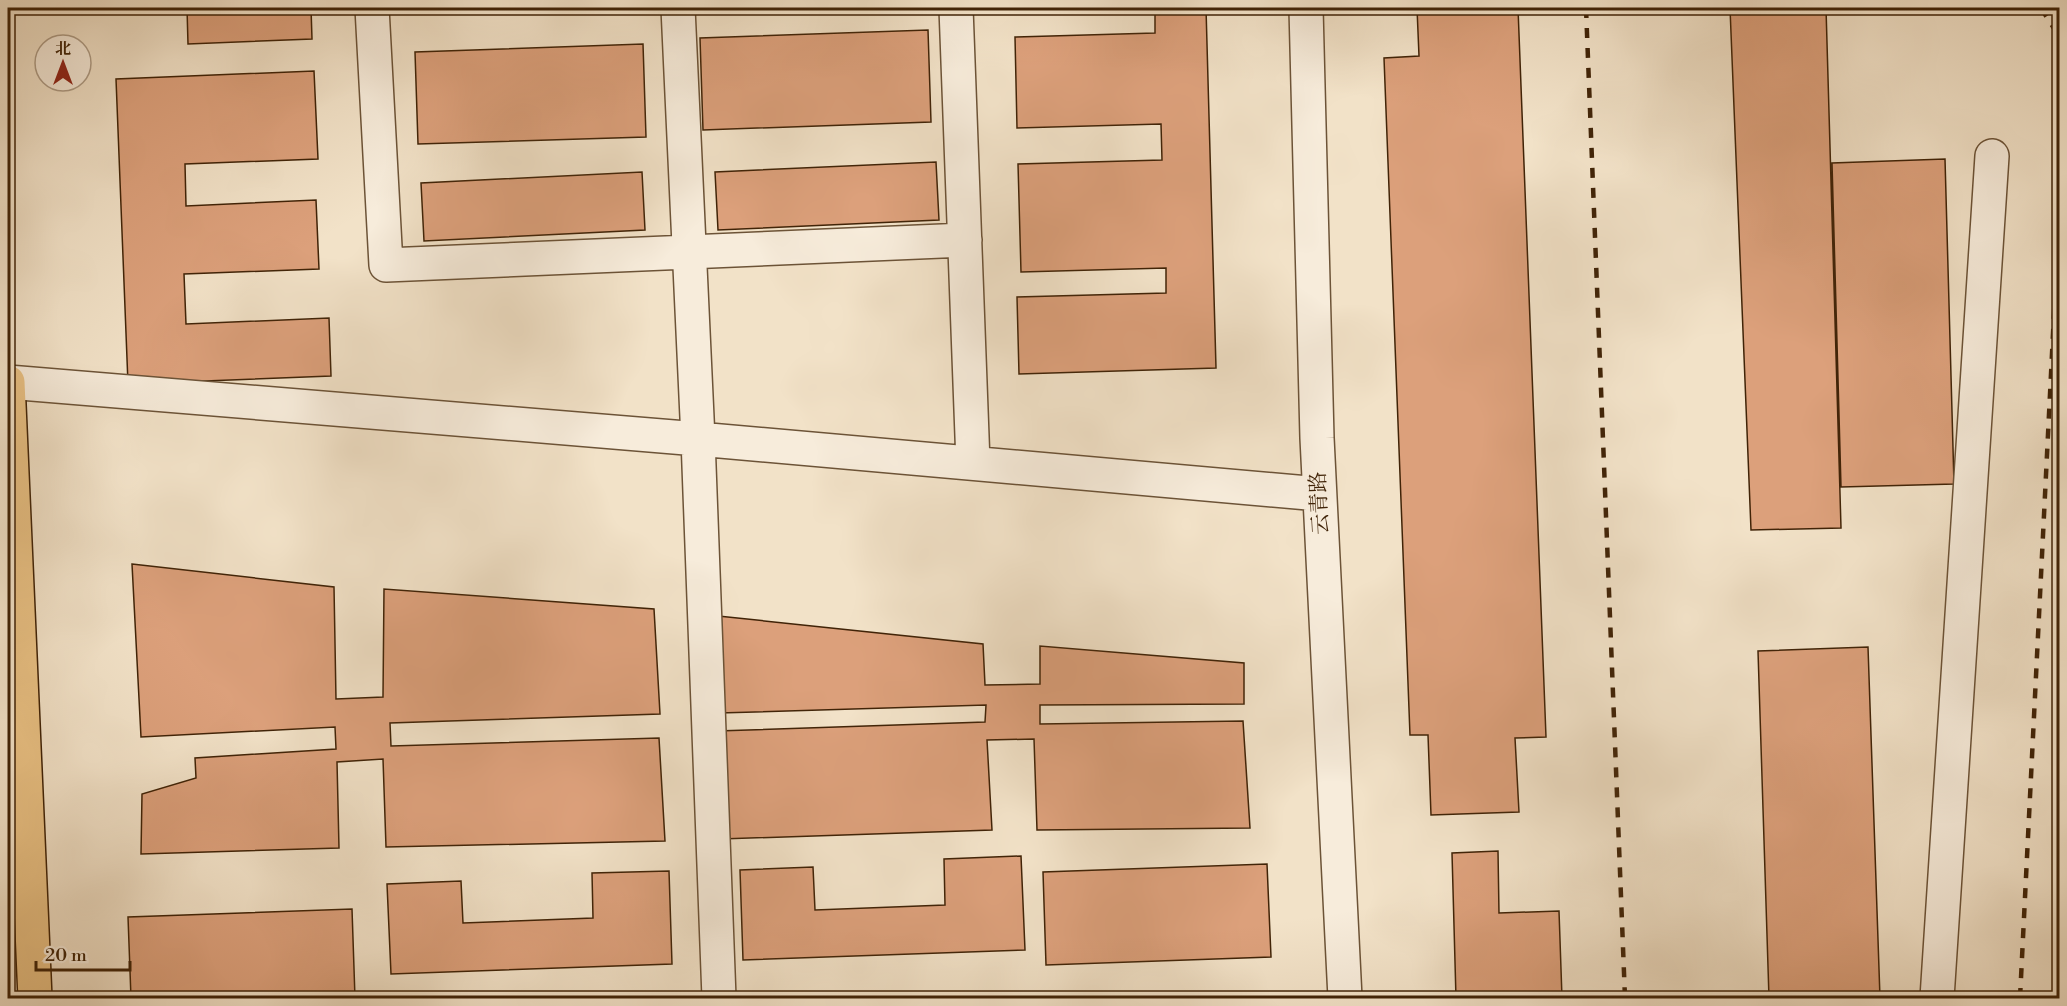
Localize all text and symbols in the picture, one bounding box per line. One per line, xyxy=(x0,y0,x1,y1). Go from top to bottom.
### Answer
north arrow xyxy=(33,33,93,93)
text: 北 xyxy=(55,39,71,59)
street label: 云青路 xyxy=(1305,471,1335,535)
scale bar xyxy=(36,934,130,972)
text: 20 m xyxy=(45,944,87,967)

